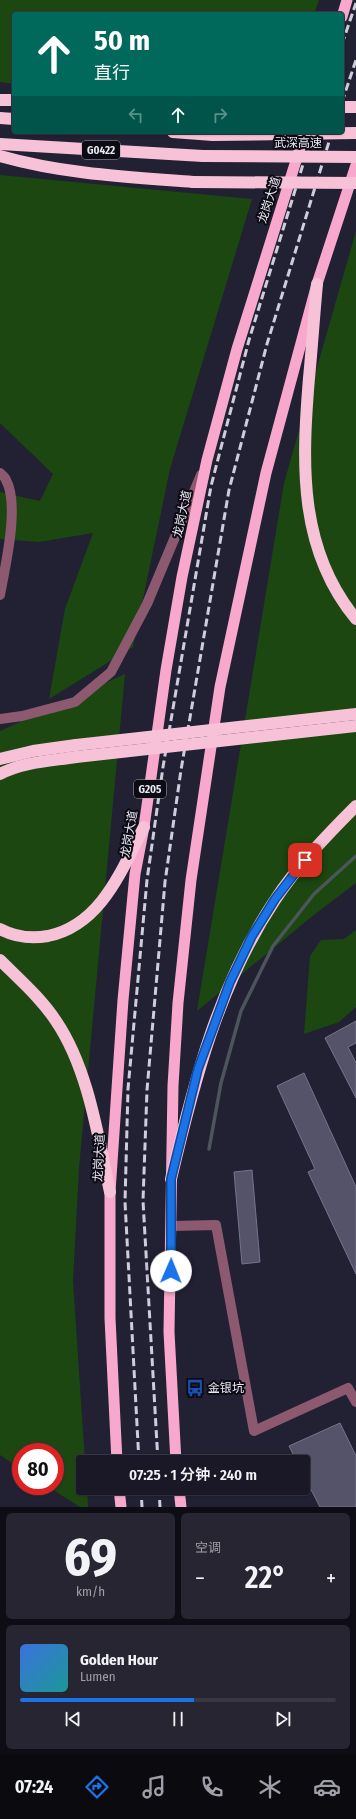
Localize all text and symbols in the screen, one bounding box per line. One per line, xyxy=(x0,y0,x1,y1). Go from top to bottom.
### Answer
text: 50 m xyxy=(94,24,150,57)
icon: ahead xyxy=(28,28,80,80)
text: 直行 xyxy=(94,62,130,84)
icon: left xyxy=(125,104,147,126)
icon: ahead xyxy=(167,104,189,126)
icon: right xyxy=(209,104,231,126)
street label: 武深高速 xyxy=(274,136,322,150)
road number: G0422 xyxy=(82,141,120,159)
street label: 龙岗大道 xyxy=(255,175,283,225)
street label: 龙岗大道 xyxy=(170,489,194,539)
road number: G205 xyxy=(134,780,166,798)
street label: 龙岗大道 xyxy=(118,809,140,859)
pin xyxy=(288,843,322,877)
icon: arrive xyxy=(294,849,316,871)
street label: 龙岗大道 xyxy=(91,1134,107,1182)
position arrow xyxy=(150,1250,192,1292)
bus stop icon: 金银坑 xyxy=(185,1378,205,1398)
place label: 金银坑 xyxy=(208,1381,244,1395)
speed limit sign: 80 xyxy=(12,1443,64,1495)
text: 07:25 · 1 分钟 · 240 m xyxy=(129,1466,257,1484)
text: 69 xyxy=(64,1526,117,1589)
text: 空调 xyxy=(195,1540,221,1555)
text: 22° xyxy=(245,1560,286,1596)
text: − xyxy=(195,1565,205,1592)
text: + xyxy=(326,1565,336,1592)
text: km/h xyxy=(76,1584,105,1599)
text: Golden Hour xyxy=(80,1651,158,1669)
text: Lumen xyxy=(80,1669,116,1684)
icon: previous xyxy=(62,1708,84,1730)
icon: pause xyxy=(167,1708,189,1730)
icon: next xyxy=(272,1708,294,1730)
icon: directions xyxy=(83,1773,111,1801)
icon: music xyxy=(140,1773,168,1801)
icon: phone xyxy=(198,1773,226,1801)
icon: climate xyxy=(256,1773,284,1801)
icon: car xyxy=(313,1773,341,1801)
text: 07:24 xyxy=(15,1776,53,1798)

